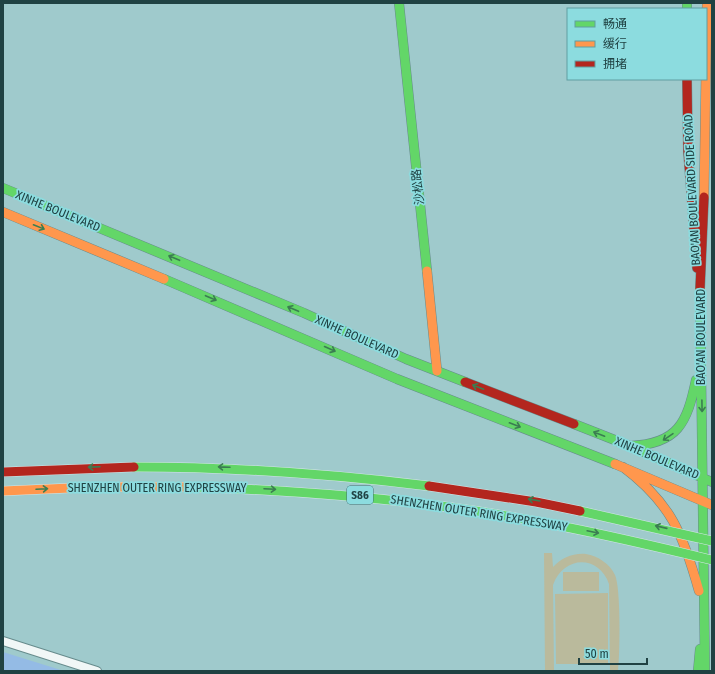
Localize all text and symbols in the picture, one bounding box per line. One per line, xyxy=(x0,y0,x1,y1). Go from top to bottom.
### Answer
legend xyxy=(567,8,707,80)
text: 畅通 xyxy=(603,17,627,31)
text: 缓行 xyxy=(603,37,627,51)
text: 拥堵 xyxy=(603,57,627,71)
street label: BAO'AN BOULEVARD SIDE ROAD xyxy=(681,114,703,266)
street label: 沙松路 xyxy=(409,168,427,206)
street label: XINHE BOULEVARD xyxy=(14,188,102,234)
one-way arrow xyxy=(33,224,45,231)
one-way arrow xyxy=(168,254,180,262)
street label: BAO'AN BOULEVARD xyxy=(694,289,708,385)
one-way arrow xyxy=(204,295,216,303)
one-way arrow xyxy=(288,304,300,312)
street label: XINHE BOULEVARD xyxy=(313,312,401,362)
one-way arrow xyxy=(324,346,336,354)
one-way arrow xyxy=(472,382,484,390)
one-way arrow xyxy=(698,399,705,412)
one-way arrow xyxy=(509,422,521,430)
one-way arrow xyxy=(593,430,605,437)
one-way arrow xyxy=(663,433,674,441)
street label: XINHE BOULEVARD xyxy=(613,434,701,482)
one-way arrow xyxy=(88,464,101,471)
one-way arrow xyxy=(218,464,231,471)
street label: SHENZHEN OUTER RING EXPRESSWAY xyxy=(68,481,246,495)
one-way arrow xyxy=(35,485,48,492)
one-way arrow xyxy=(263,485,276,492)
road number: S86 xyxy=(347,486,373,504)
street label: SHENZHEN OUTER RING EXPRESSWAY xyxy=(390,492,568,534)
one-way arrow xyxy=(527,496,540,504)
one-way arrow xyxy=(654,523,667,531)
one-way arrow xyxy=(586,528,599,536)
scale bar xyxy=(579,640,647,666)
text: 50 m xyxy=(585,647,609,661)

